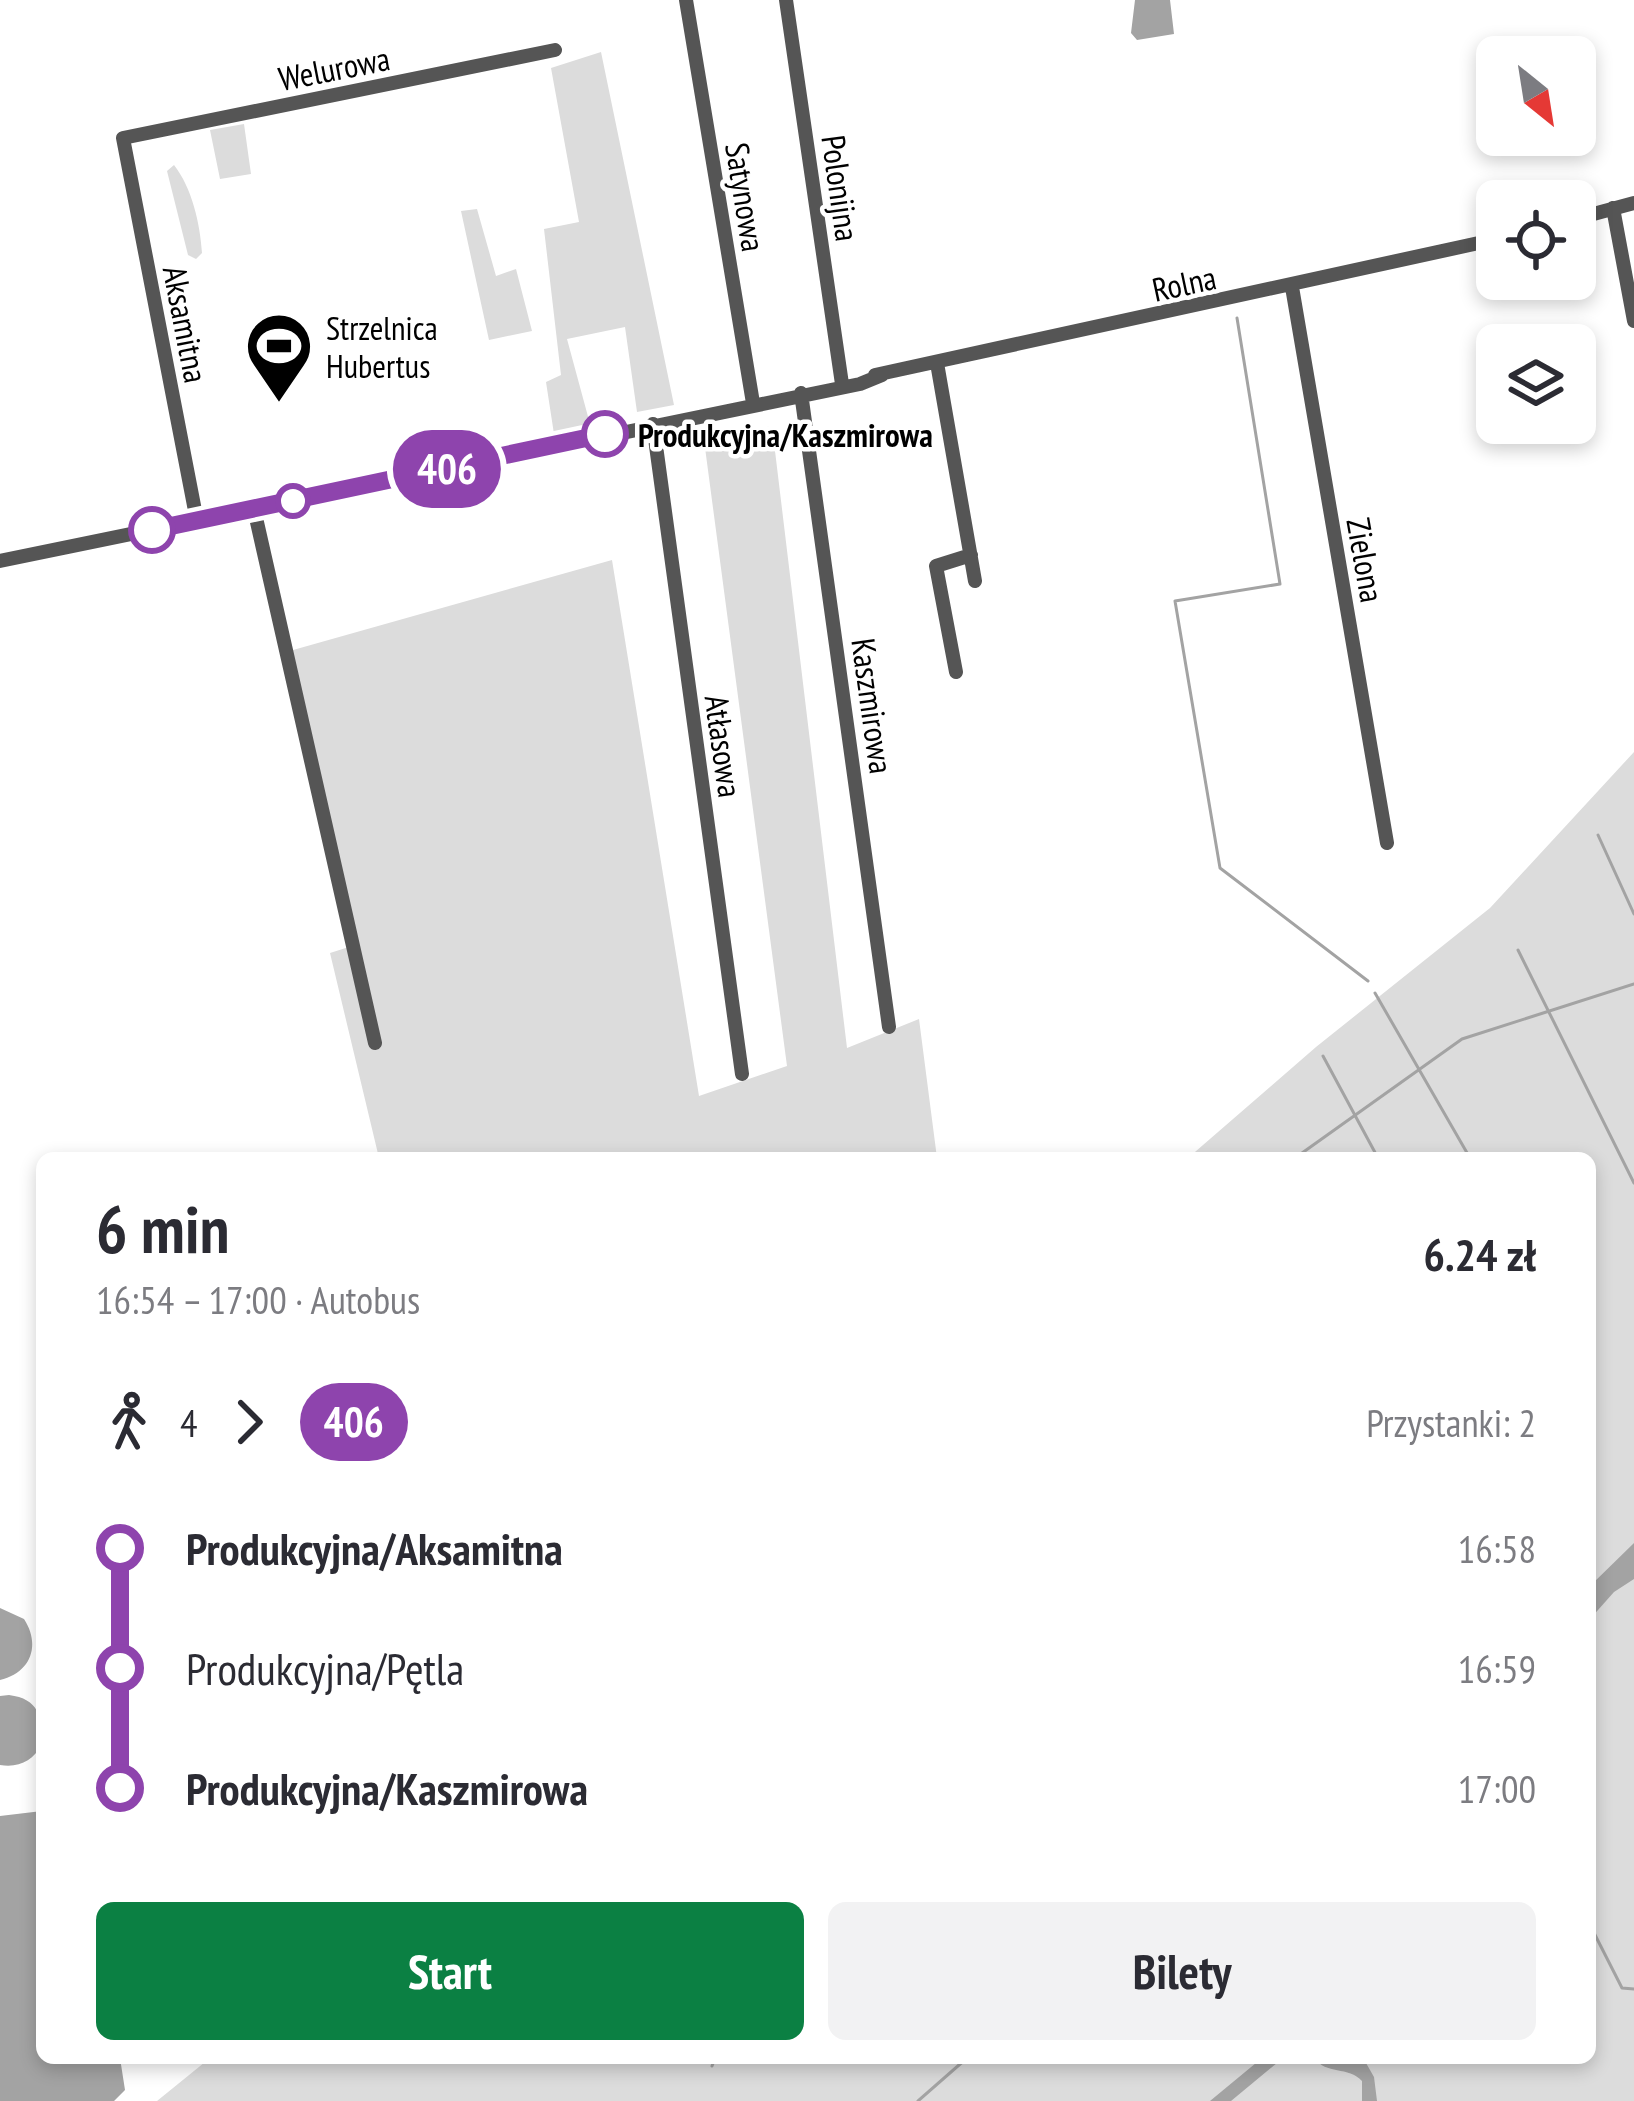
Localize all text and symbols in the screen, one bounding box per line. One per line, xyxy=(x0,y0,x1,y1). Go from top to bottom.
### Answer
street label: Welurowa xyxy=(275,36,393,100)
north arrow xyxy=(1476,36,1596,156)
map controls xyxy=(1476,36,1596,444)
street label: Polonijna xyxy=(812,132,870,244)
street label: Satynowa xyxy=(716,139,776,255)
button: locate xyxy=(1476,180,1596,300)
street label: Rolna xyxy=(1148,255,1220,311)
street label: Aksamitna xyxy=(154,262,218,386)
place label: Strzelnica Hubertus xyxy=(326,306,438,387)
sports icon: Strzelnica Hubertus xyxy=(244,311,314,405)
button: layers xyxy=(1476,324,1596,444)
marker: Produkcyjna/Kaszmirowa xyxy=(583,412,627,456)
place label: Produkcyjna/Kaszmirowa xyxy=(638,413,933,456)
line badge: 406 xyxy=(378,430,516,508)
text: 406 xyxy=(417,441,477,496)
unlabelled marker xyxy=(277,485,309,517)
unlabelled marker xyxy=(130,508,174,552)
street label: Zielona xyxy=(1337,514,1395,606)
street label: Kaszmirowa xyxy=(842,636,904,776)
street label: Atłasowa xyxy=(696,692,752,800)
text: 6 min xyxy=(96,1186,229,1271)
text: 6.24 zł xyxy=(1424,1225,1536,1283)
text: 16:54 – 17:00 · Autobus xyxy=(96,1274,420,1325)
icon: walk xyxy=(96,1389,162,1455)
icon: forward xyxy=(216,1389,282,1455)
text: 406 xyxy=(324,1394,384,1449)
text: 4 xyxy=(180,1397,198,1448)
text: Przystanki: 2 xyxy=(1366,1397,1536,1448)
text: Produkcyjna/Aksamitna xyxy=(186,1519,563,1577)
text: 16:58 xyxy=(1458,1523,1536,1574)
text: Produkcyjna/Pętla xyxy=(186,1639,464,1697)
text: 16:59 xyxy=(1458,1643,1536,1694)
text: Produkcyjna/Kaszmirowa xyxy=(186,1759,588,1817)
text: 17:00 xyxy=(1458,1763,1536,1814)
button: Start xyxy=(96,1902,804,2040)
button: Bilety xyxy=(828,1902,1536,2040)

